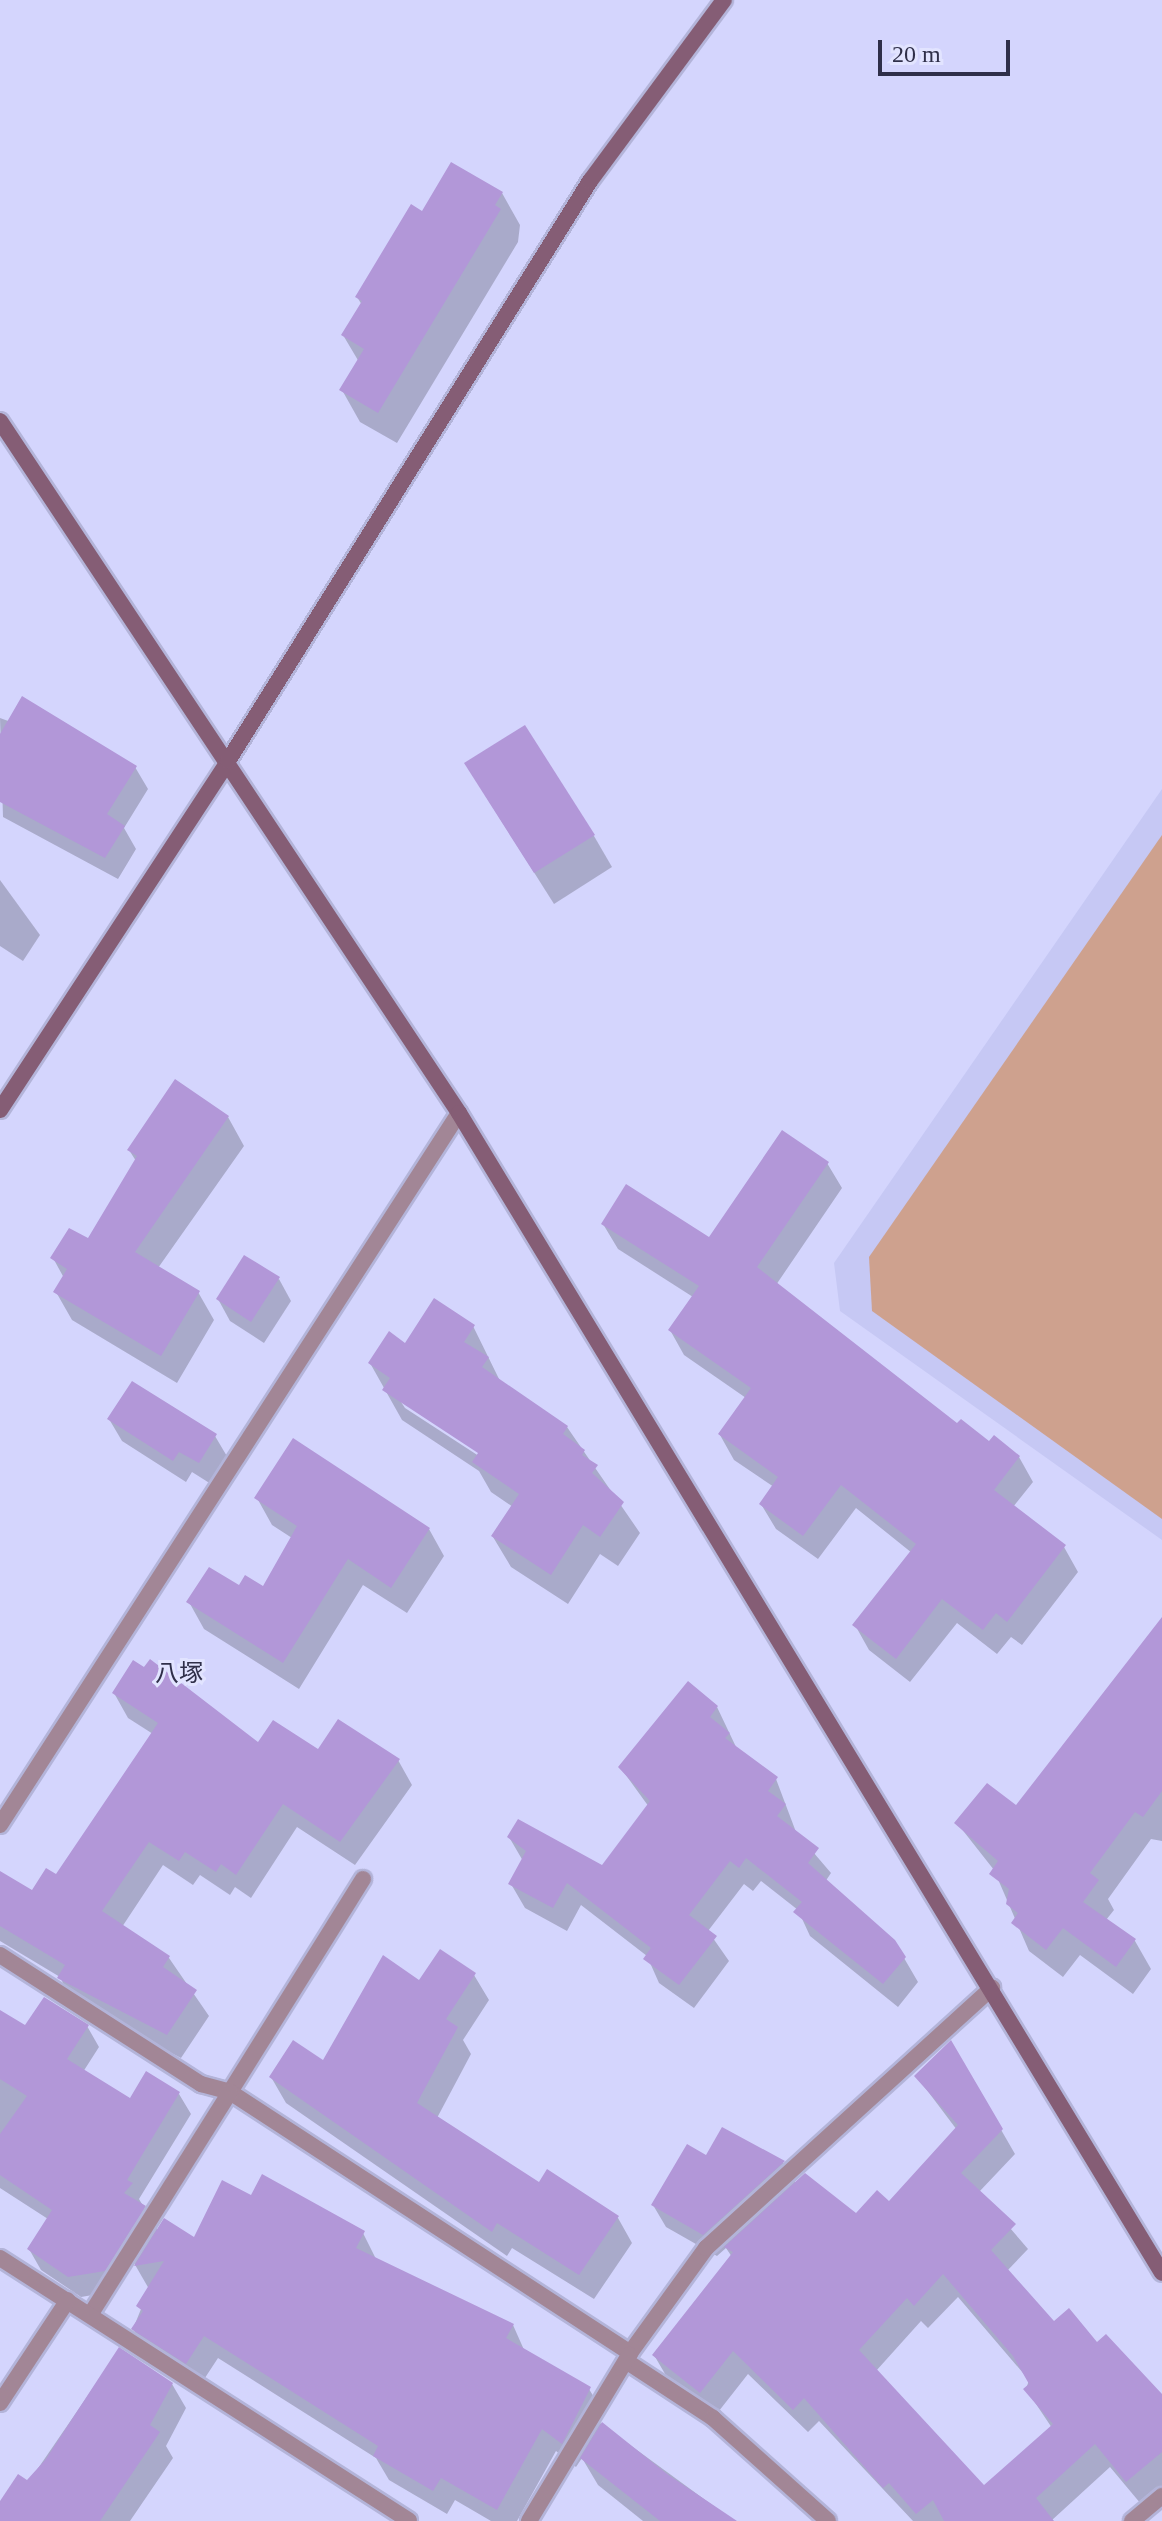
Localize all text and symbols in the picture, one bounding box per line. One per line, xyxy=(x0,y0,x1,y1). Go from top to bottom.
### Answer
scale bar xyxy=(882,24,1014,74)
text: 20 m xyxy=(892,41,941,67)
district label: 八塚 xyxy=(155,1660,203,1688)

